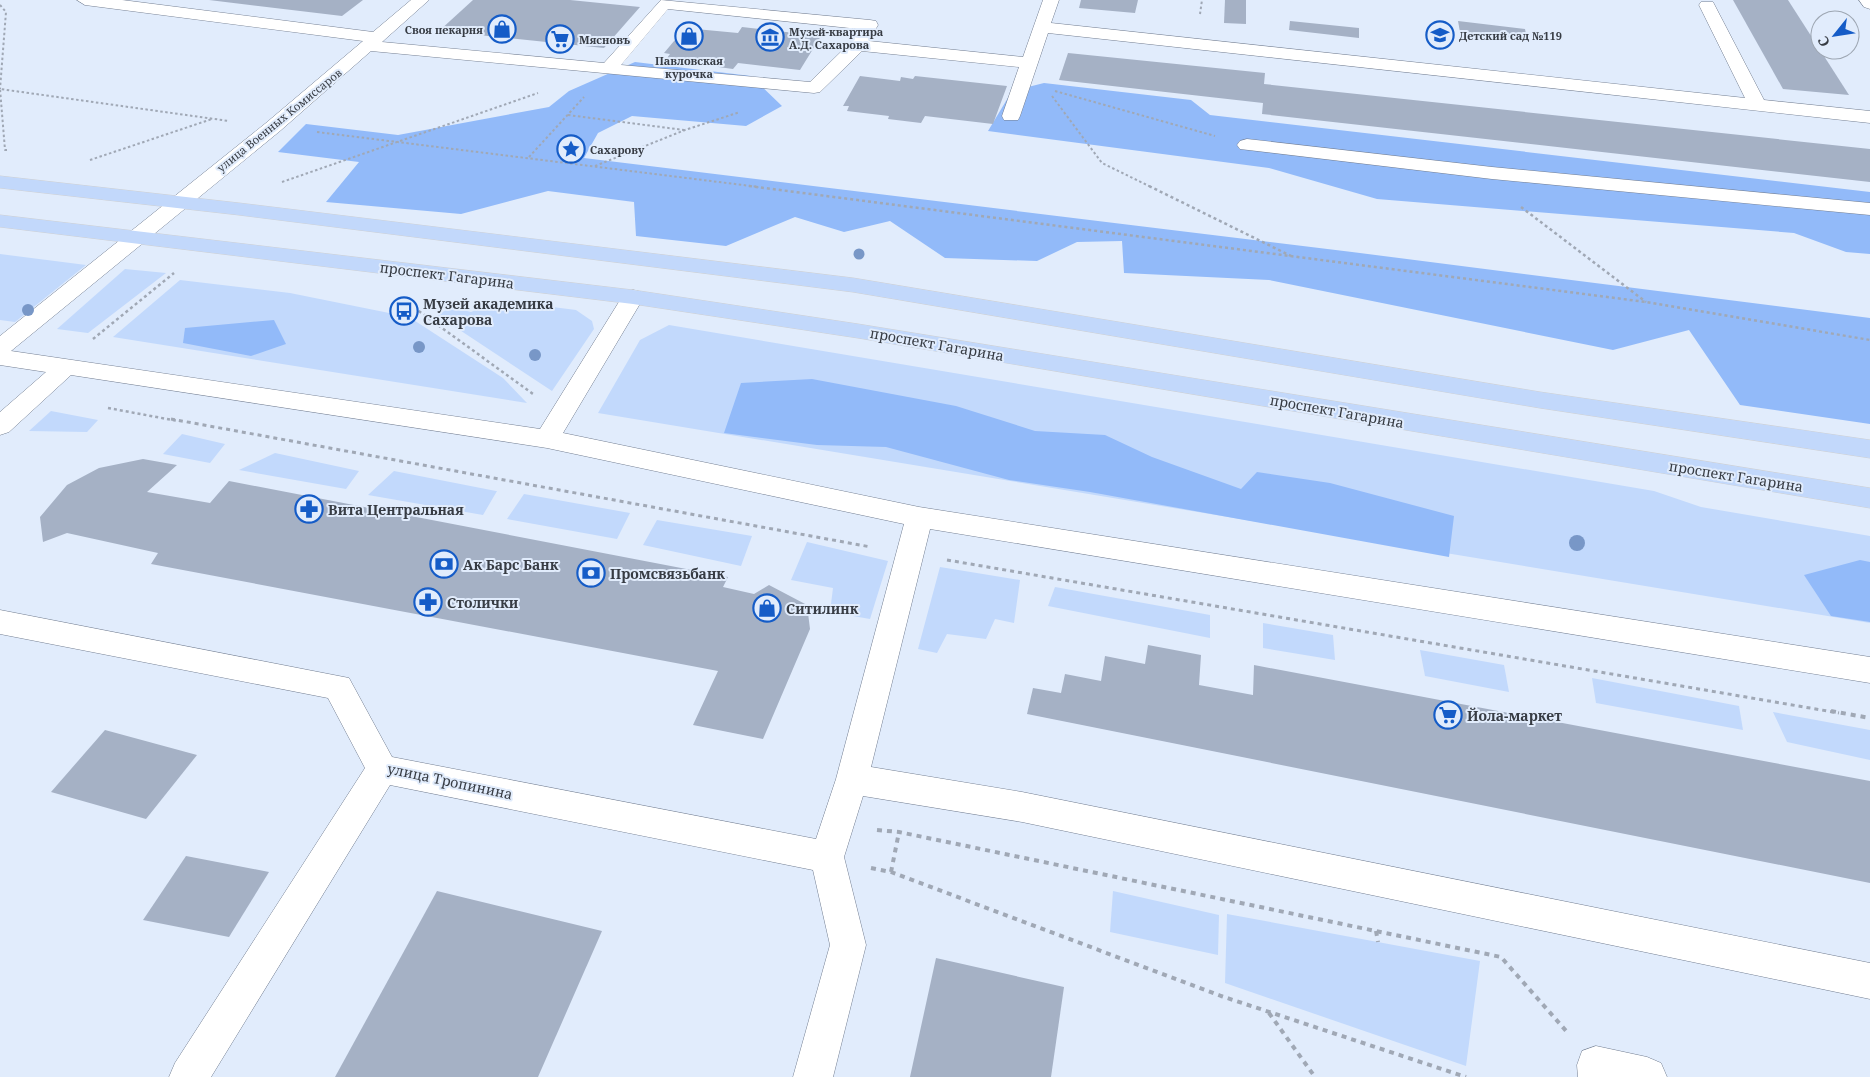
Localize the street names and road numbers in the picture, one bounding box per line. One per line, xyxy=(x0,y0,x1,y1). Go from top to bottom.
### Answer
street label: улица Военных Комиссаров xyxy=(214,65,344,175)
street label: проспект Гагарина xyxy=(379,257,515,293)
street label: проспект Гагарина xyxy=(869,323,1005,365)
street label: проспект Гагарина xyxy=(1269,390,1405,432)
street label: проспект Гагарина xyxy=(1668,456,1804,496)
street label: улица Тропинина xyxy=(386,758,514,804)

